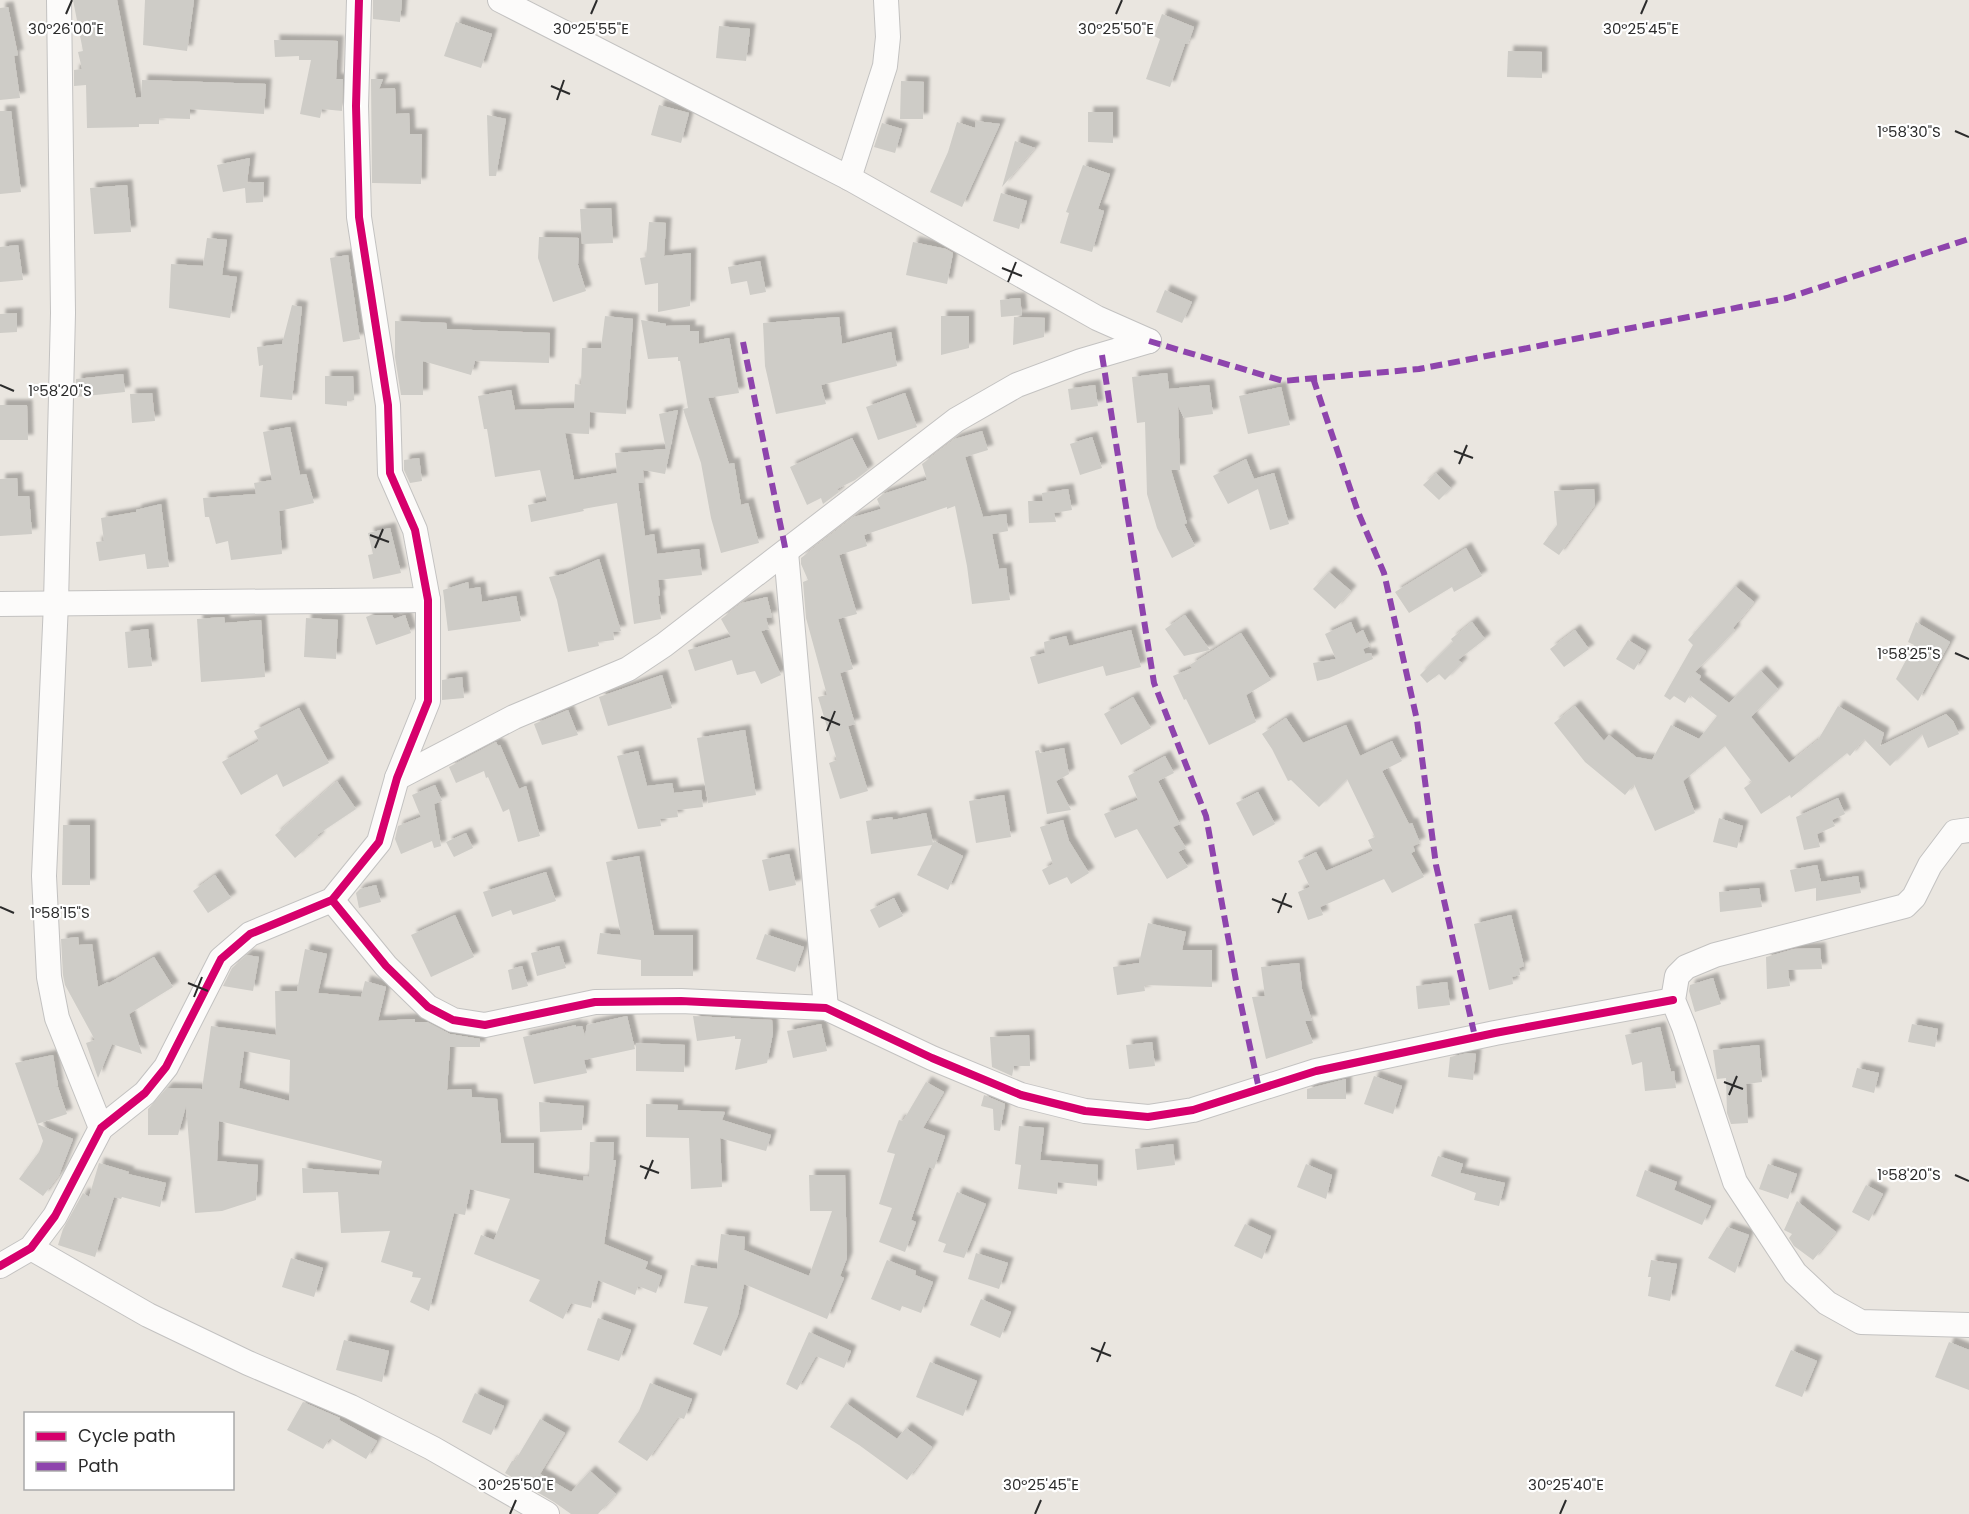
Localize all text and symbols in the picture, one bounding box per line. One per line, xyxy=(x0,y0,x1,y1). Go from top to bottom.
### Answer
text: 30°26'00"E xyxy=(28,18,104,39)
text: 30°25'55"E xyxy=(553,18,629,39)
text: 30°25'50"E xyxy=(1078,18,1154,39)
text: 30°25'45"E xyxy=(1603,18,1679,39)
text: 1°58'30"S xyxy=(1877,121,1941,142)
text: 1°58'20"S xyxy=(28,380,92,401)
text: 1°58'25"S xyxy=(1877,643,1941,664)
text: 1°58'15"S xyxy=(30,902,90,923)
text: 1°58'20"S xyxy=(1877,1164,1941,1185)
legend xyxy=(24,1412,234,1490)
text: Cycle path xyxy=(78,1423,176,1448)
text: Path xyxy=(78,1453,119,1478)
text: 30°25'50"E xyxy=(478,1474,554,1495)
text: 30°25'45"E xyxy=(1003,1474,1079,1495)
text: 30°25'40"E xyxy=(1528,1474,1604,1495)

